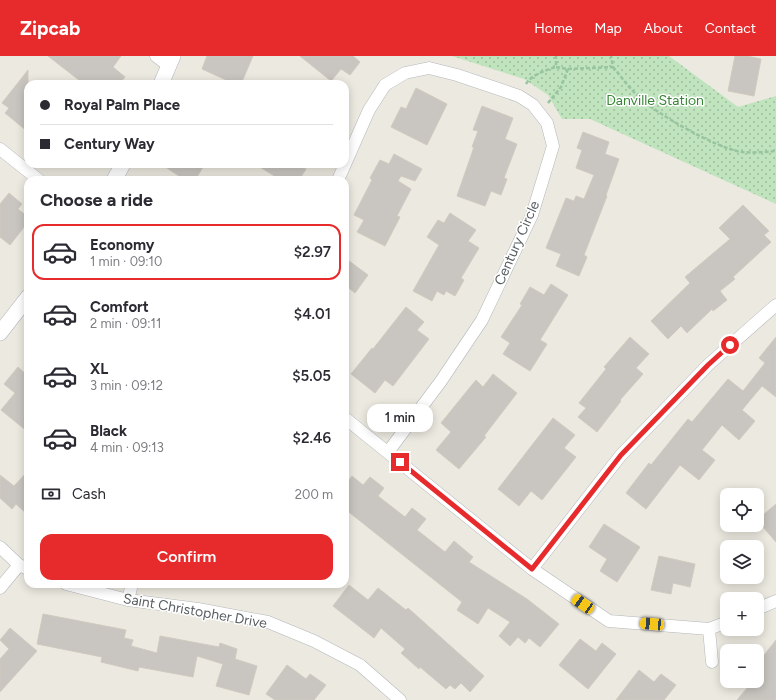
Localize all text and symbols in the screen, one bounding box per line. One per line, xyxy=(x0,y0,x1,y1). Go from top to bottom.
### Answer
text: Zipcab xyxy=(20,17,80,40)
text: Home xyxy=(534,20,573,37)
text: Map xyxy=(595,20,622,37)
text: About xyxy=(644,20,683,37)
text: Contact xyxy=(705,20,756,37)
park label: Danville Station xyxy=(606,92,704,109)
text: Royal Palm Place xyxy=(64,96,180,114)
text: Century Way xyxy=(64,135,155,153)
text: Choose a ride xyxy=(40,189,153,211)
street label: Century Circle xyxy=(491,198,543,288)
icon: car xyxy=(42,234,78,270)
text: Economy xyxy=(90,236,155,254)
text: $2.97 xyxy=(294,243,331,261)
text: 1 min · 09:10 xyxy=(90,254,162,269)
icon: car xyxy=(42,296,78,332)
text: Comfort xyxy=(90,298,149,316)
text: $4.01 xyxy=(294,305,331,323)
text: 2 min · 09:11 xyxy=(90,316,161,331)
route start xyxy=(721,336,739,354)
icon: car xyxy=(42,358,78,394)
text: XL xyxy=(90,360,108,378)
text: $5.05 xyxy=(292,367,331,385)
text: 3 min · 09:12 xyxy=(90,378,163,393)
callout: 1 min xyxy=(367,404,433,432)
text: 1 min xyxy=(385,410,415,425)
icon: car xyxy=(42,420,78,456)
text: Black xyxy=(90,422,127,440)
text: $2.46 xyxy=(293,429,331,447)
text: 4 min · 09:13 xyxy=(90,440,164,455)
route end xyxy=(391,453,409,471)
icon: cash xyxy=(40,483,62,505)
text: Cash xyxy=(72,485,106,503)
text: 200 m xyxy=(295,487,333,502)
map controls xyxy=(720,488,764,688)
button: locate xyxy=(720,488,764,532)
button: Confirm xyxy=(40,534,333,580)
button: layers xyxy=(720,540,764,584)
street label: Saint Christopher Drive xyxy=(122,590,269,632)
car xyxy=(570,592,596,616)
button: + xyxy=(720,592,764,636)
car xyxy=(640,617,664,631)
button: − xyxy=(720,644,764,688)

